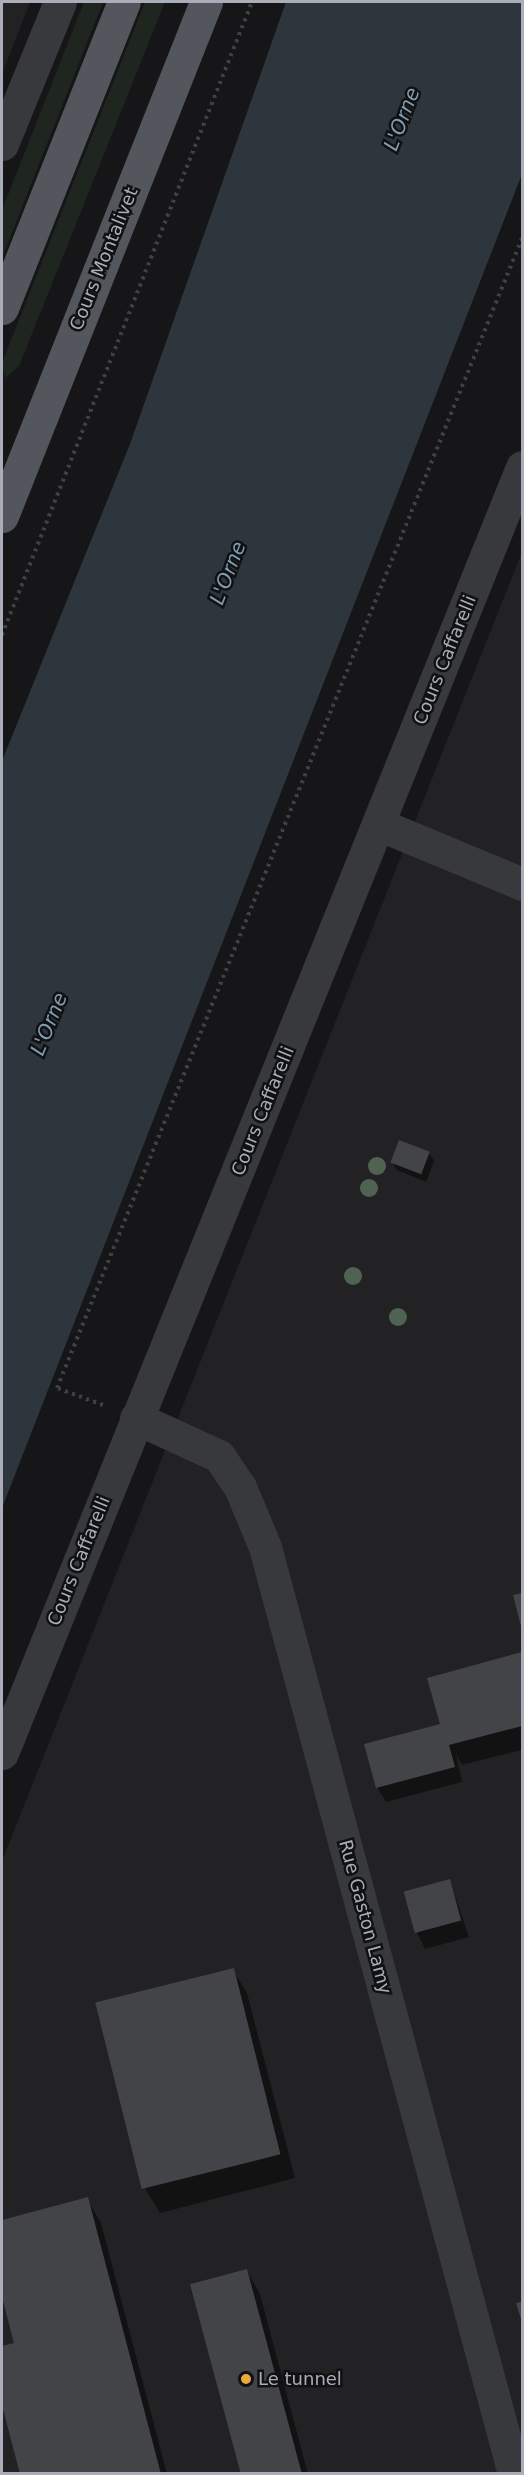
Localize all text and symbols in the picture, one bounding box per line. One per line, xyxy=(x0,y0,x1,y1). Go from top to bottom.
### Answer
water label: L'Orne xyxy=(379,84,425,154)
street label: Cours Montalivet xyxy=(65,184,143,334)
water label: L'Orne xyxy=(205,538,251,608)
street label: Cours Caffarelli xyxy=(409,592,481,728)
water label: L'Orne xyxy=(26,989,72,1059)
street label: Cours Caffarelli xyxy=(227,1043,299,1179)
street label: Cours Caffarelli xyxy=(43,1493,115,1629)
street label: Rue Gaston Lamy xyxy=(334,1838,396,1996)
place label: Le tunnel xyxy=(258,2368,342,2390)
marker: Le tunnel xyxy=(239,2372,253,2386)

